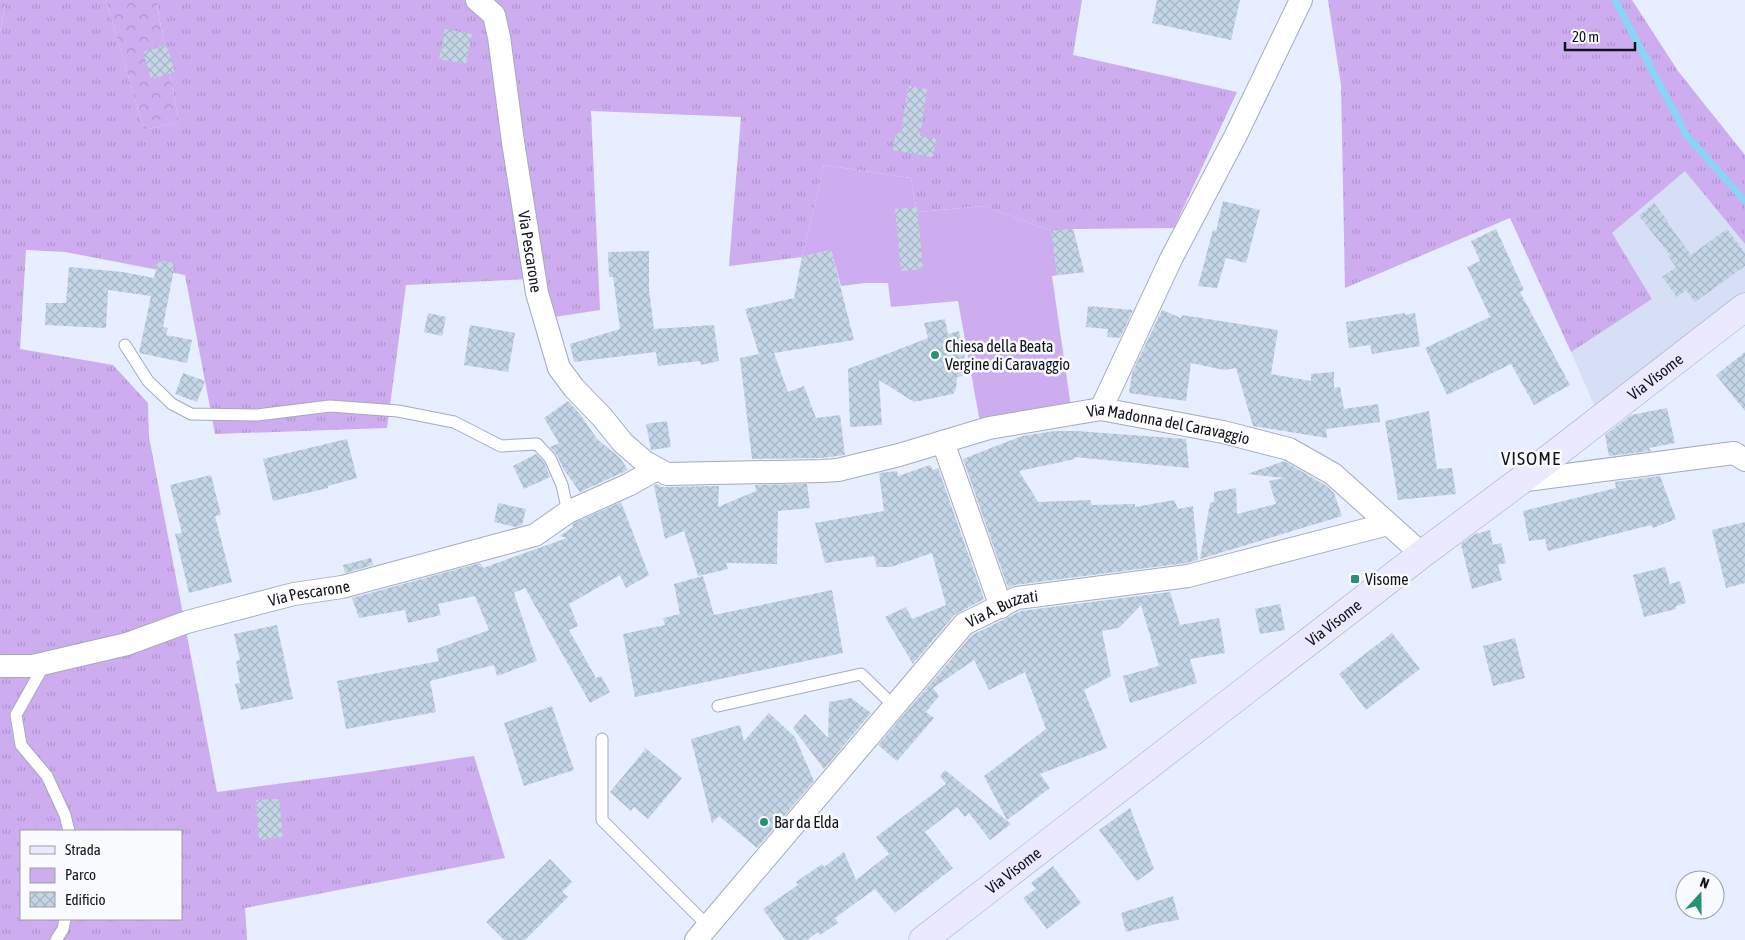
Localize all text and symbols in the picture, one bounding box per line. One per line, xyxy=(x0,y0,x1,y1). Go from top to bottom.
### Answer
scale bar xyxy=(1565,20,1635,52)
text: 20 m xyxy=(1572,28,1599,45)
street label: Via Pescarone xyxy=(515,209,546,294)
place label: Chiesa della Beata Vergine di Caravaggio xyxy=(945,337,1070,374)
marker: Chiesa della Beata Vergine di Caravaggio xyxy=(929,349,941,361)
street label: Via Visome xyxy=(1624,350,1686,403)
street label: Via Madonna del Caravaggio xyxy=(1085,400,1252,448)
district label: VISOME xyxy=(1501,447,1561,469)
place label: Visome xyxy=(1365,570,1408,588)
marker: Visome xyxy=(1349,573,1361,585)
street label: Via Pescarone xyxy=(266,576,352,609)
street label: Via A. Buzzati xyxy=(963,586,1039,631)
street label: Via Visome xyxy=(1302,596,1365,649)
place label: Bar da Elda xyxy=(774,813,839,831)
marker: Bar da Elda xyxy=(758,816,770,828)
legend xyxy=(20,830,182,920)
text: Strada xyxy=(65,841,101,858)
street label: Via Visome xyxy=(982,843,1044,897)
text: Parco xyxy=(65,866,96,883)
north arrow xyxy=(1675,870,1725,920)
text: N xyxy=(1698,874,1711,892)
text: Edificio xyxy=(65,891,106,908)

